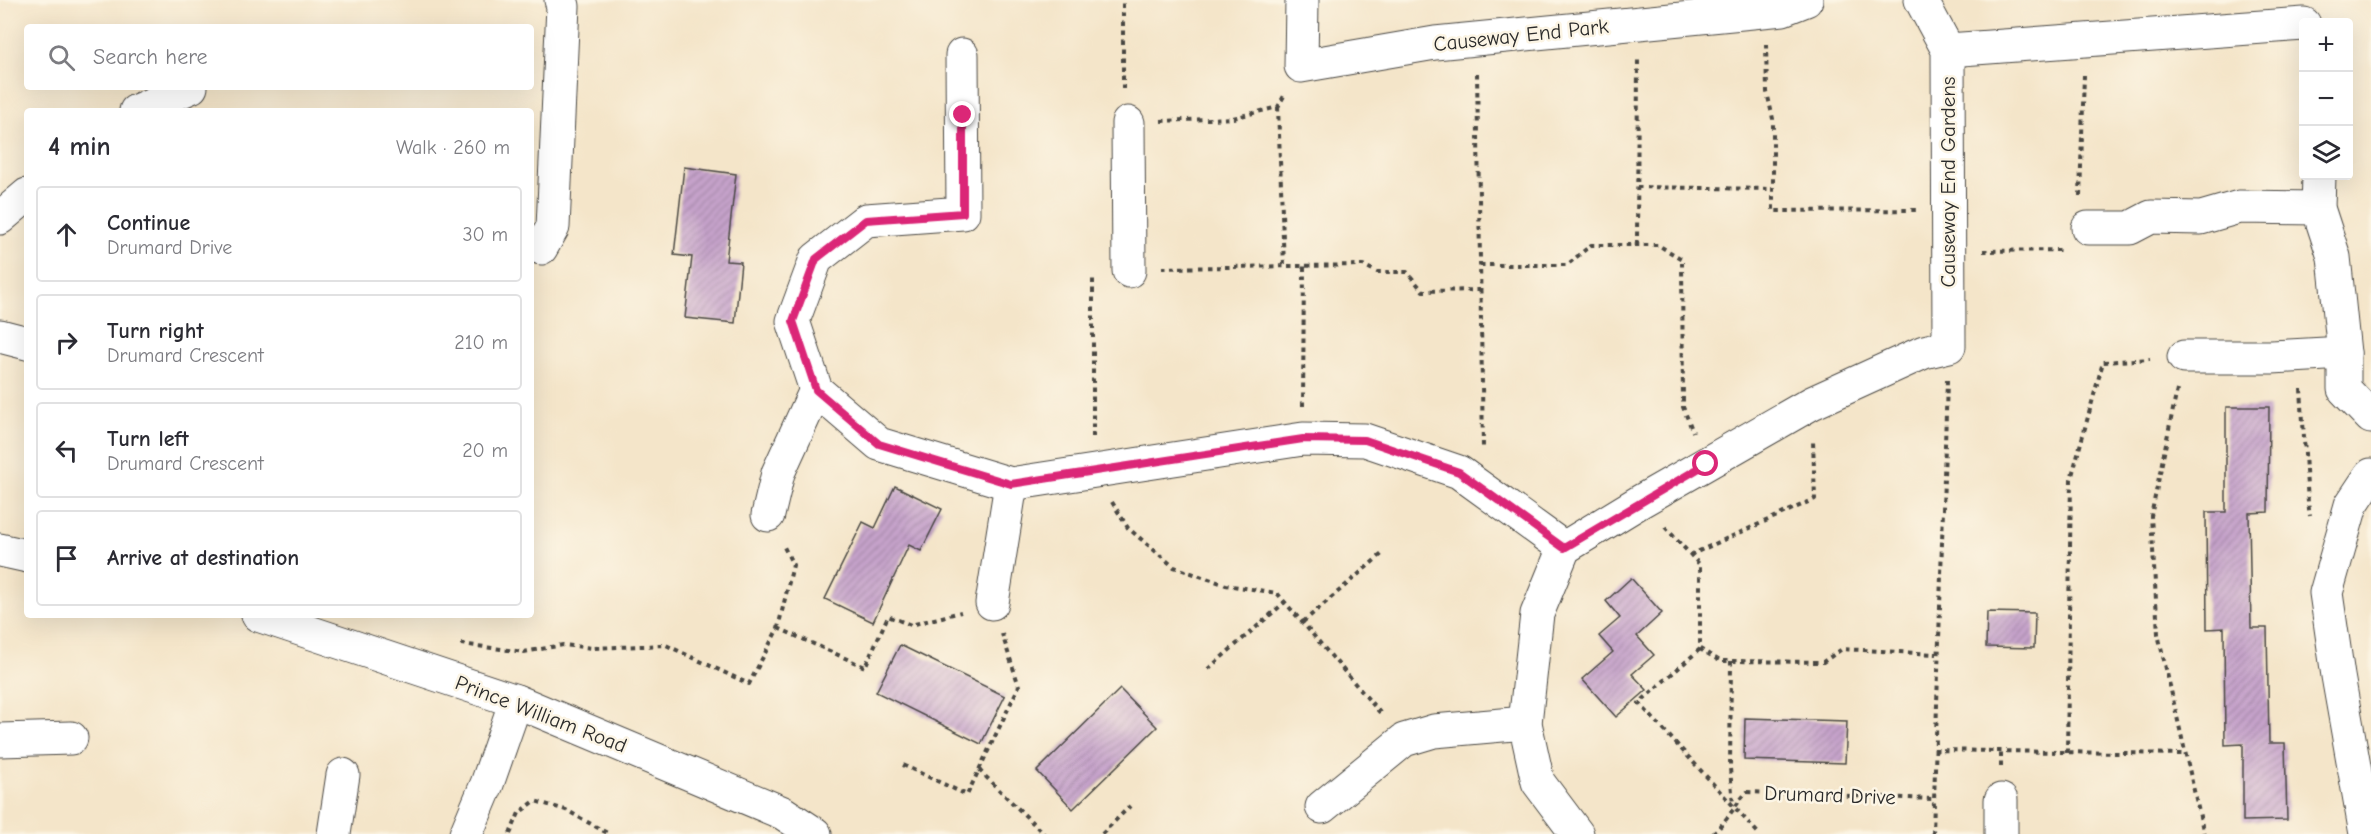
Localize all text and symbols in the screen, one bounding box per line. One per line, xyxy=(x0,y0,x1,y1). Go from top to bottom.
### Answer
street label: Causeway End Park xyxy=(1432,14,1610,56)
map controls xyxy=(2299,18,2353,180)
button: + xyxy=(2299,18,2353,72)
search box xyxy=(24,24,534,90)
icon: search xyxy=(45,41,78,74)
text: Search here xyxy=(93,44,208,70)
button: − xyxy=(2299,72,2353,126)
street label: Causeway End Gardens xyxy=(1936,76,1960,288)
route end xyxy=(949,101,975,127)
button: layers xyxy=(2299,126,2353,180)
text: 4 min xyxy=(48,132,111,162)
text: Walk · 260 m xyxy=(396,136,510,159)
text: Continue xyxy=(107,210,190,236)
icon: ahead xyxy=(50,218,83,251)
text: 30 m xyxy=(462,223,508,246)
text: Drumard Drive xyxy=(107,236,232,259)
text: Turn right xyxy=(107,318,204,344)
icon: right xyxy=(50,326,83,359)
text: 210 m xyxy=(454,331,508,354)
text: Drumard Crescent xyxy=(107,344,264,367)
text: Turn left xyxy=(107,426,189,452)
icon: left xyxy=(50,434,83,467)
text: 20 m xyxy=(462,439,508,462)
route start xyxy=(1692,450,1718,476)
text: Drumard Crescent xyxy=(107,452,264,475)
icon: arrive xyxy=(50,542,83,575)
text: Arrive at destination xyxy=(107,545,299,571)
street label: Prince William Road xyxy=(452,670,630,758)
street label: Drumard Drive xyxy=(1764,781,1896,809)

